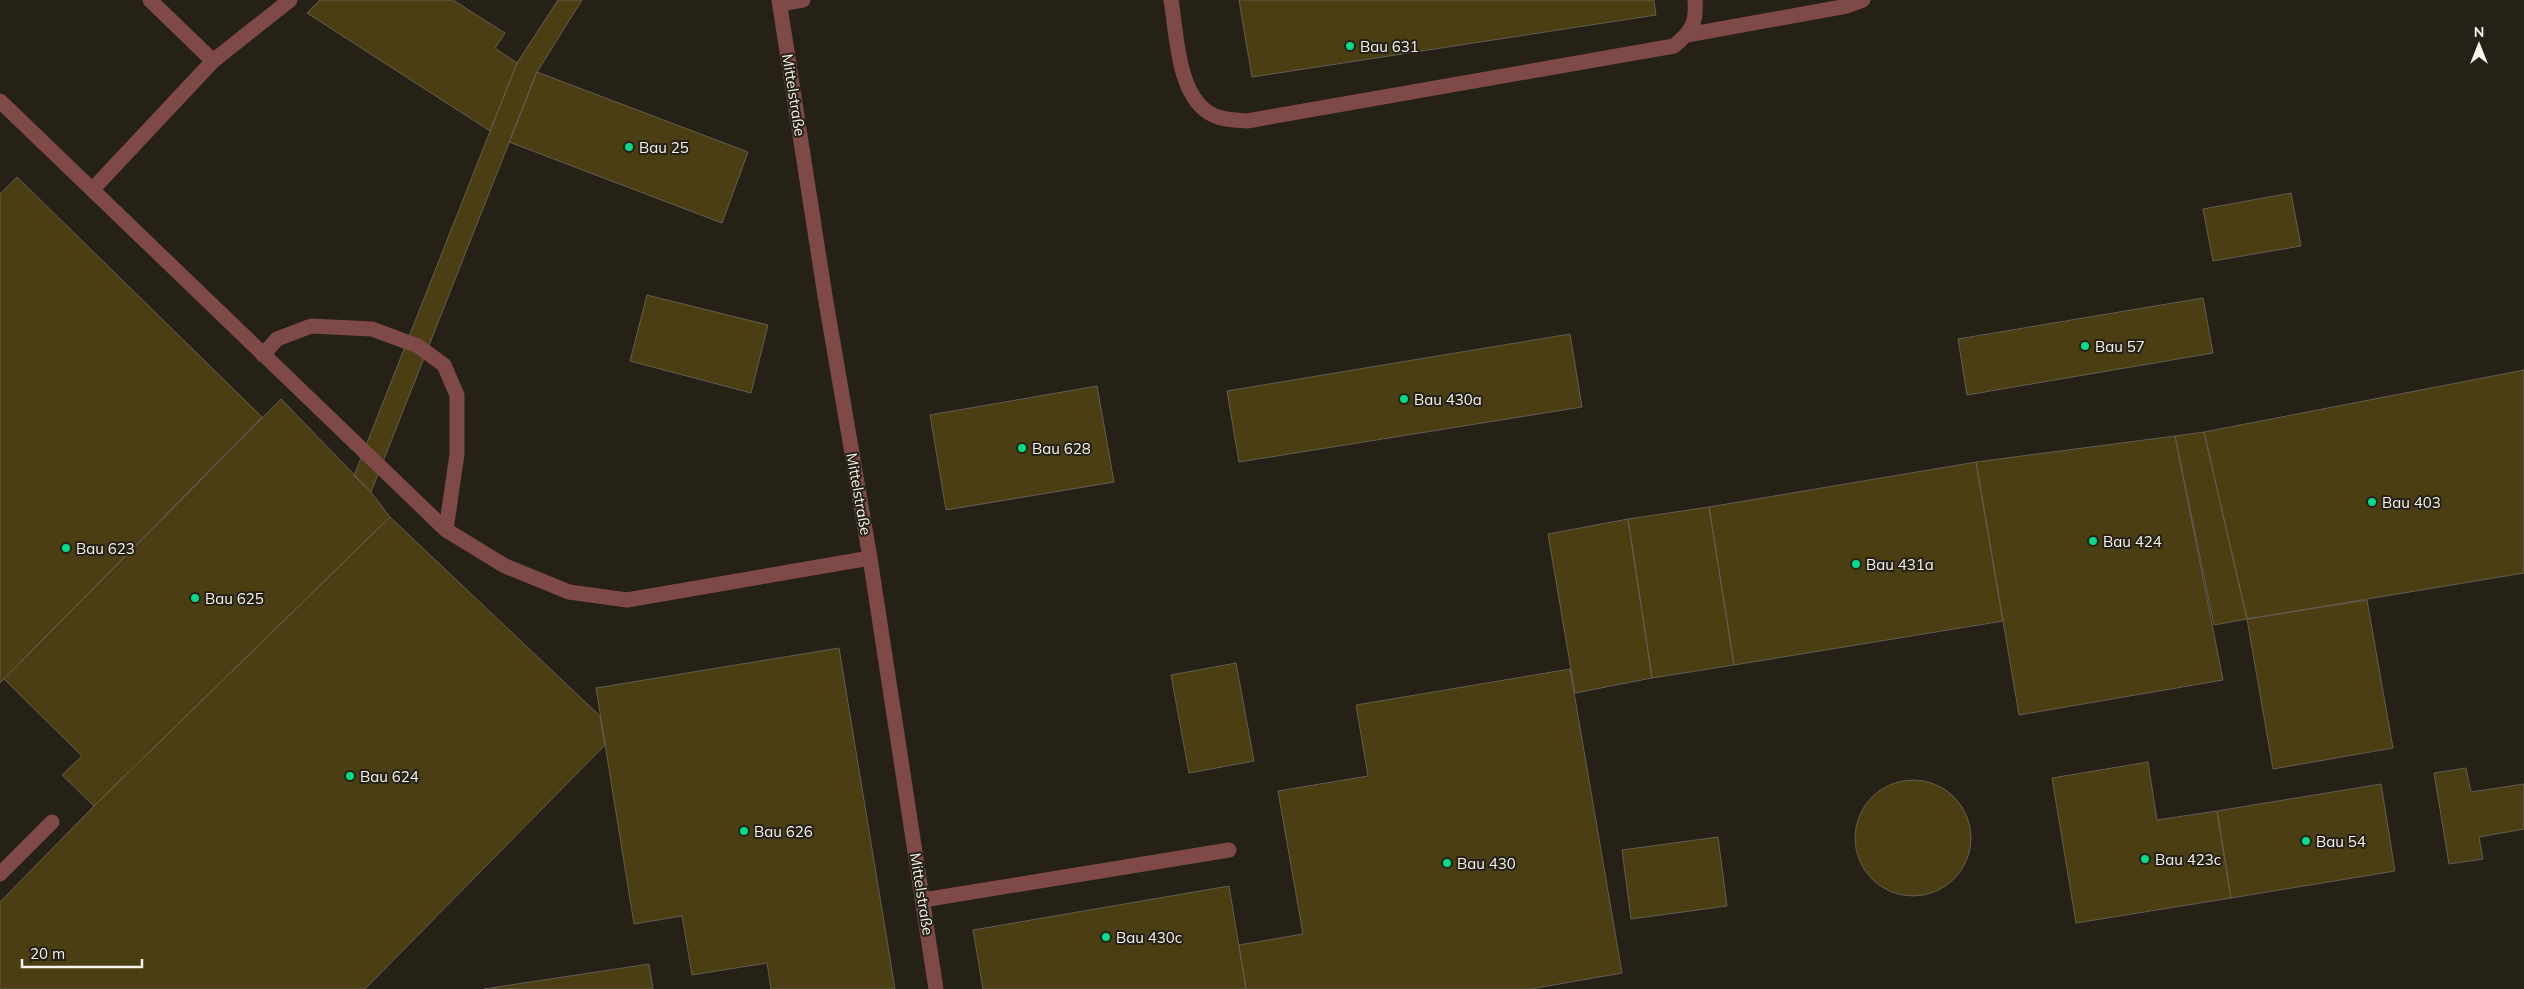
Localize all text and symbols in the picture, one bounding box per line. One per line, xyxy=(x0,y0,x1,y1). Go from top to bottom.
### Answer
north arrow xyxy=(2454,20,2504,70)
text: N xyxy=(2474,23,2484,41)
place label: Bau 631 xyxy=(1360,37,1419,56)
marker: Bau 631 xyxy=(1344,40,1356,52)
street label: Mittelstraße xyxy=(778,52,810,138)
place label: Bau 25 xyxy=(639,138,689,157)
marker: Bau 25 xyxy=(623,141,635,153)
place label: Bau 57 xyxy=(2095,337,2145,356)
marker: Bau 57 xyxy=(2079,340,2091,352)
place label: Bau 430a xyxy=(1414,390,1482,409)
marker: Bau 430a xyxy=(1398,393,1410,405)
place label: Bau 628 xyxy=(1032,439,1091,458)
marker: Bau 628 xyxy=(1016,442,1028,454)
street label: Mittelstraße xyxy=(842,451,876,537)
place label: Bau 403 xyxy=(2382,493,2441,512)
marker: Bau 403 xyxy=(2366,496,2378,508)
place label: Bau 424 xyxy=(2103,532,2162,551)
marker: Bau 424 xyxy=(2087,535,2099,547)
place label: Bau 623 xyxy=(76,539,135,558)
marker: Bau 623 xyxy=(60,542,72,554)
place label: Bau 431a xyxy=(1866,555,1934,574)
marker: Bau 431a xyxy=(1850,558,1862,570)
place label: Bau 625 xyxy=(205,589,264,608)
marker: Bau 625 xyxy=(189,592,201,604)
place label: Bau 624 xyxy=(360,767,419,786)
marker: Bau 624 xyxy=(344,770,356,782)
place label: Bau 626 xyxy=(754,822,813,841)
marker: Bau 626 xyxy=(738,825,750,837)
place label: Bau 54 xyxy=(2316,832,2366,851)
marker: Bau 54 xyxy=(2300,835,2312,847)
place label: Bau 423c xyxy=(2155,850,2221,869)
street label: Mittelstraße xyxy=(906,851,938,937)
marker: Bau 423c xyxy=(2139,853,2151,865)
place label: Bau 430 xyxy=(1457,854,1516,873)
marker: Bau 430 xyxy=(1441,857,1453,869)
place label: Bau 430c xyxy=(1116,928,1182,947)
marker: Bau 430c xyxy=(1100,931,1112,943)
scale bar xyxy=(22,936,142,968)
text: 20 m xyxy=(30,944,65,963)

